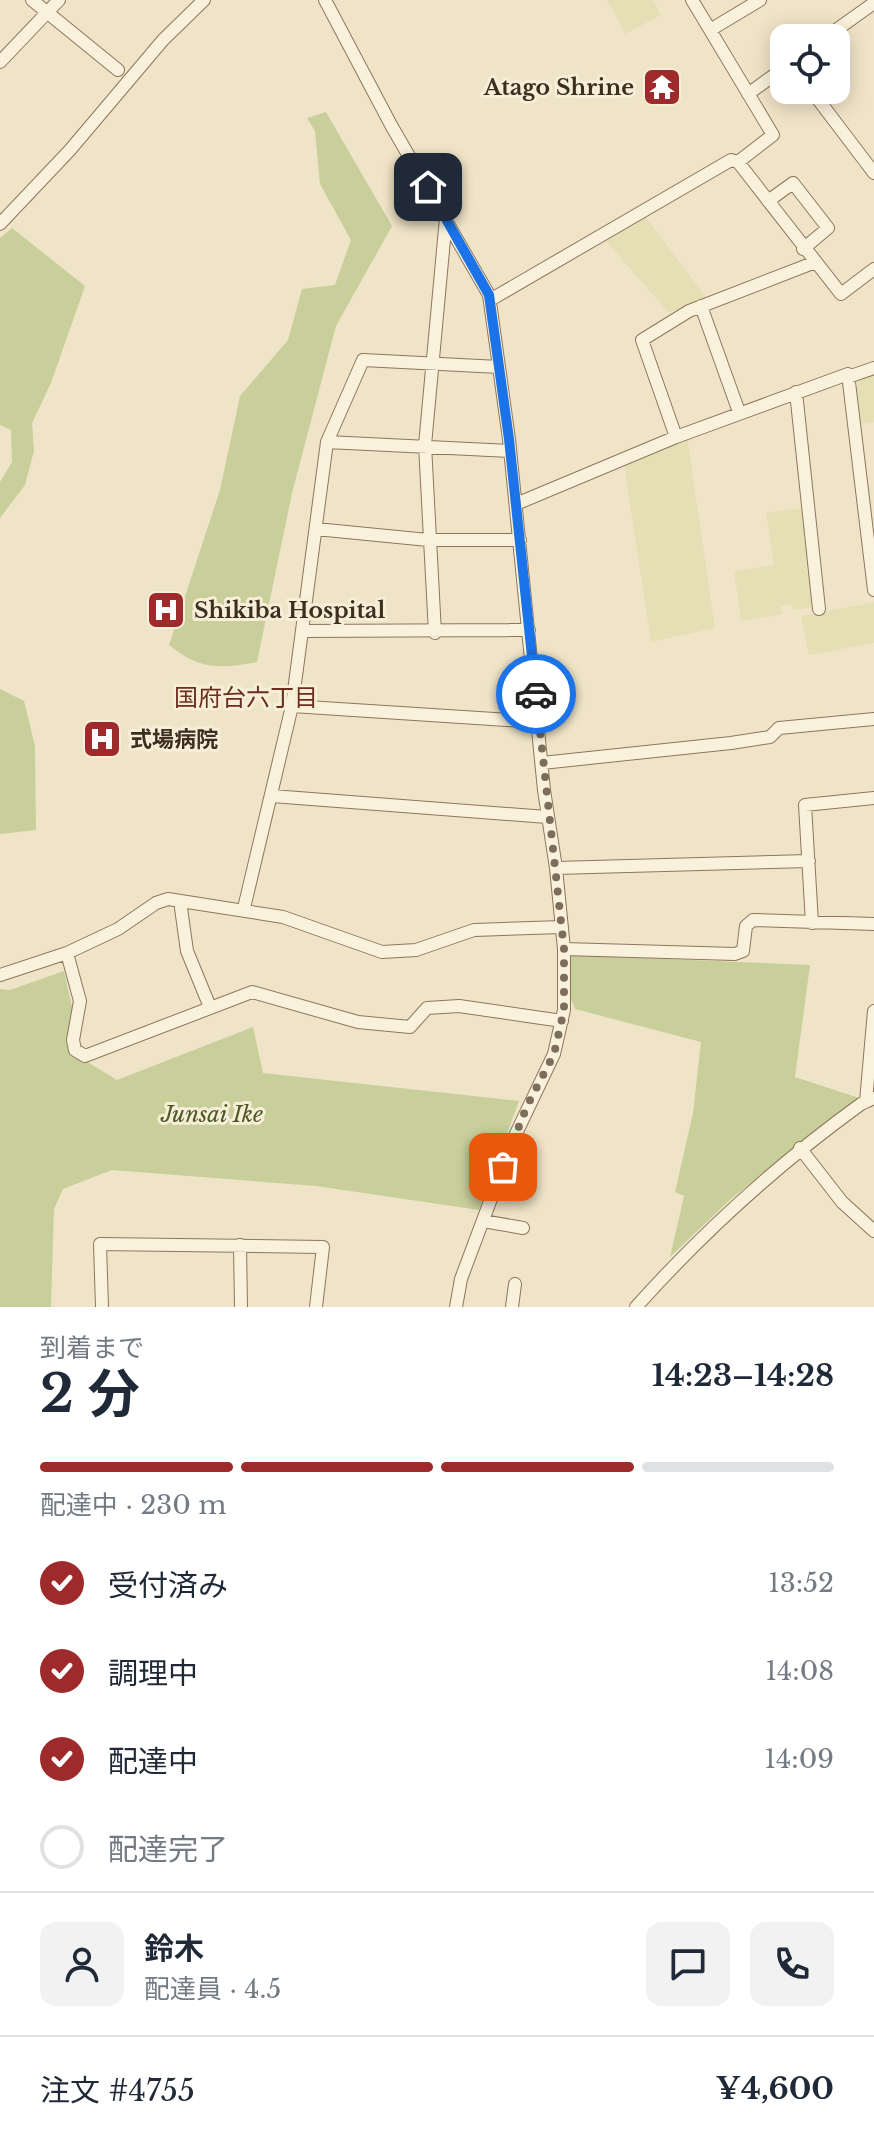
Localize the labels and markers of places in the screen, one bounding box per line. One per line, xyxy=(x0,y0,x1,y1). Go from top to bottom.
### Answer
temple icon: Atago Shrine xyxy=(641,66,683,108)
place label: Atago Shrine xyxy=(483,74,634,101)
pin xyxy=(394,153,462,221)
hospital icon: Shikiba Hospital xyxy=(145,589,187,631)
place label: Shikiba Hospital xyxy=(194,597,385,624)
hospital icon: 式場病院 xyxy=(81,718,123,760)
place label: 式場病院 xyxy=(130,726,218,753)
pin xyxy=(469,1133,537,1201)

